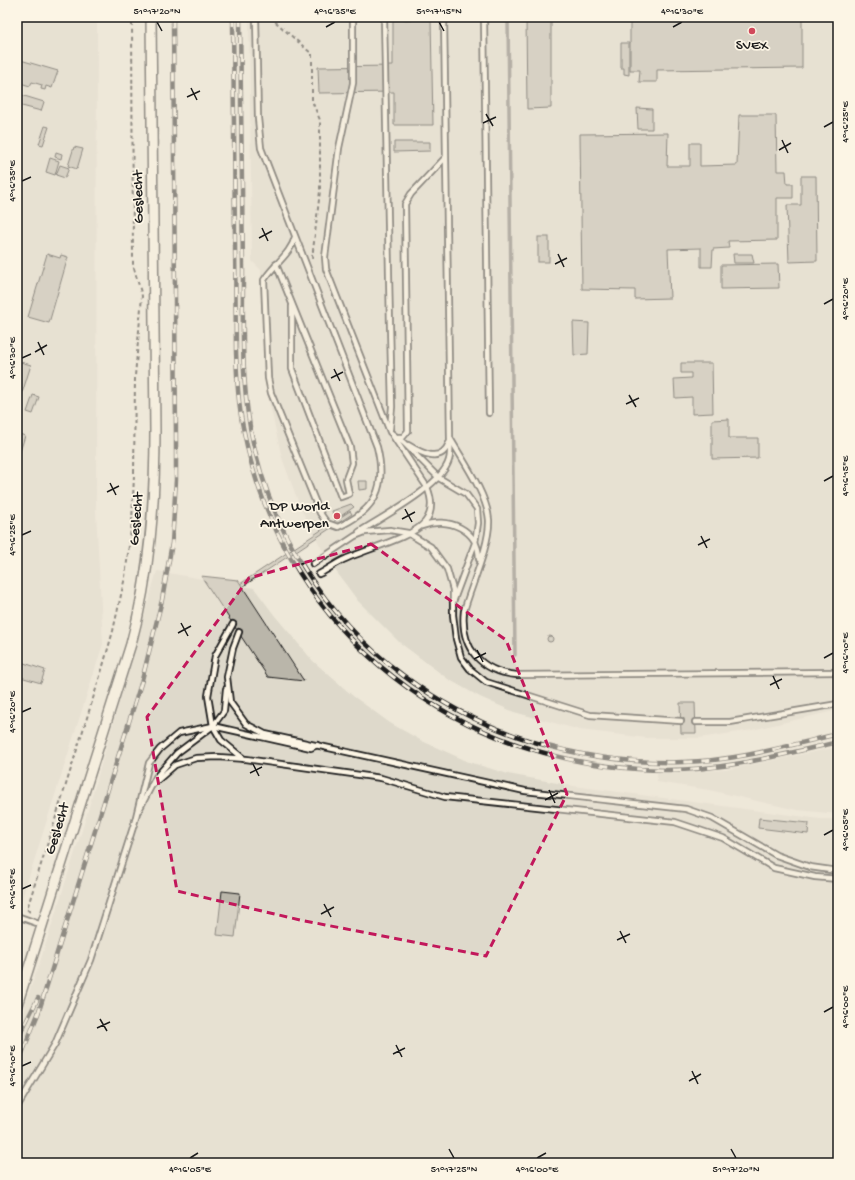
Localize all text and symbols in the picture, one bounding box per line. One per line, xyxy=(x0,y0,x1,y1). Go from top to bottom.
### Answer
text: 51°17'20"N xyxy=(134,6,181,18)
text: 4°16'35"E xyxy=(314,6,357,18)
text: 51°17'15"N xyxy=(416,6,462,18)
text: 4°16'30"E xyxy=(661,6,704,18)
marker: SVEX xyxy=(747,26,757,36)
place label: SVEX xyxy=(736,37,769,55)
text: 4°16'25"E xyxy=(840,101,852,143)
text: 4°16'35"E xyxy=(7,159,19,202)
street label: Geslecht xyxy=(130,168,148,224)
text: 4°16'20"E xyxy=(840,277,852,320)
text: 4°16'30"E xyxy=(7,336,19,379)
text: 4°16'15"E xyxy=(840,455,852,496)
street label: Geslecht xyxy=(126,490,148,546)
place label: DP World Antwerpen xyxy=(260,498,330,533)
marker: DP World Antwerpen xyxy=(332,511,342,521)
text: 4°16'25"E xyxy=(7,514,19,556)
text: 4°16'10"E xyxy=(840,632,852,673)
text: 4°16'20"E xyxy=(7,690,19,733)
street label: Geslecht xyxy=(42,799,75,857)
text: 4°16'05"E xyxy=(840,808,852,851)
text: 4°16'15"E xyxy=(7,868,19,909)
text: 4°16'00"E xyxy=(840,985,852,1028)
text: 4°16'10"E xyxy=(7,1045,19,1086)
text: 4°16'05"E xyxy=(169,1164,212,1176)
text: 51°17'25"N xyxy=(431,1164,478,1176)
text: 4°16'00"E xyxy=(516,1164,559,1176)
text: 51°17'20"N xyxy=(713,1164,760,1176)

